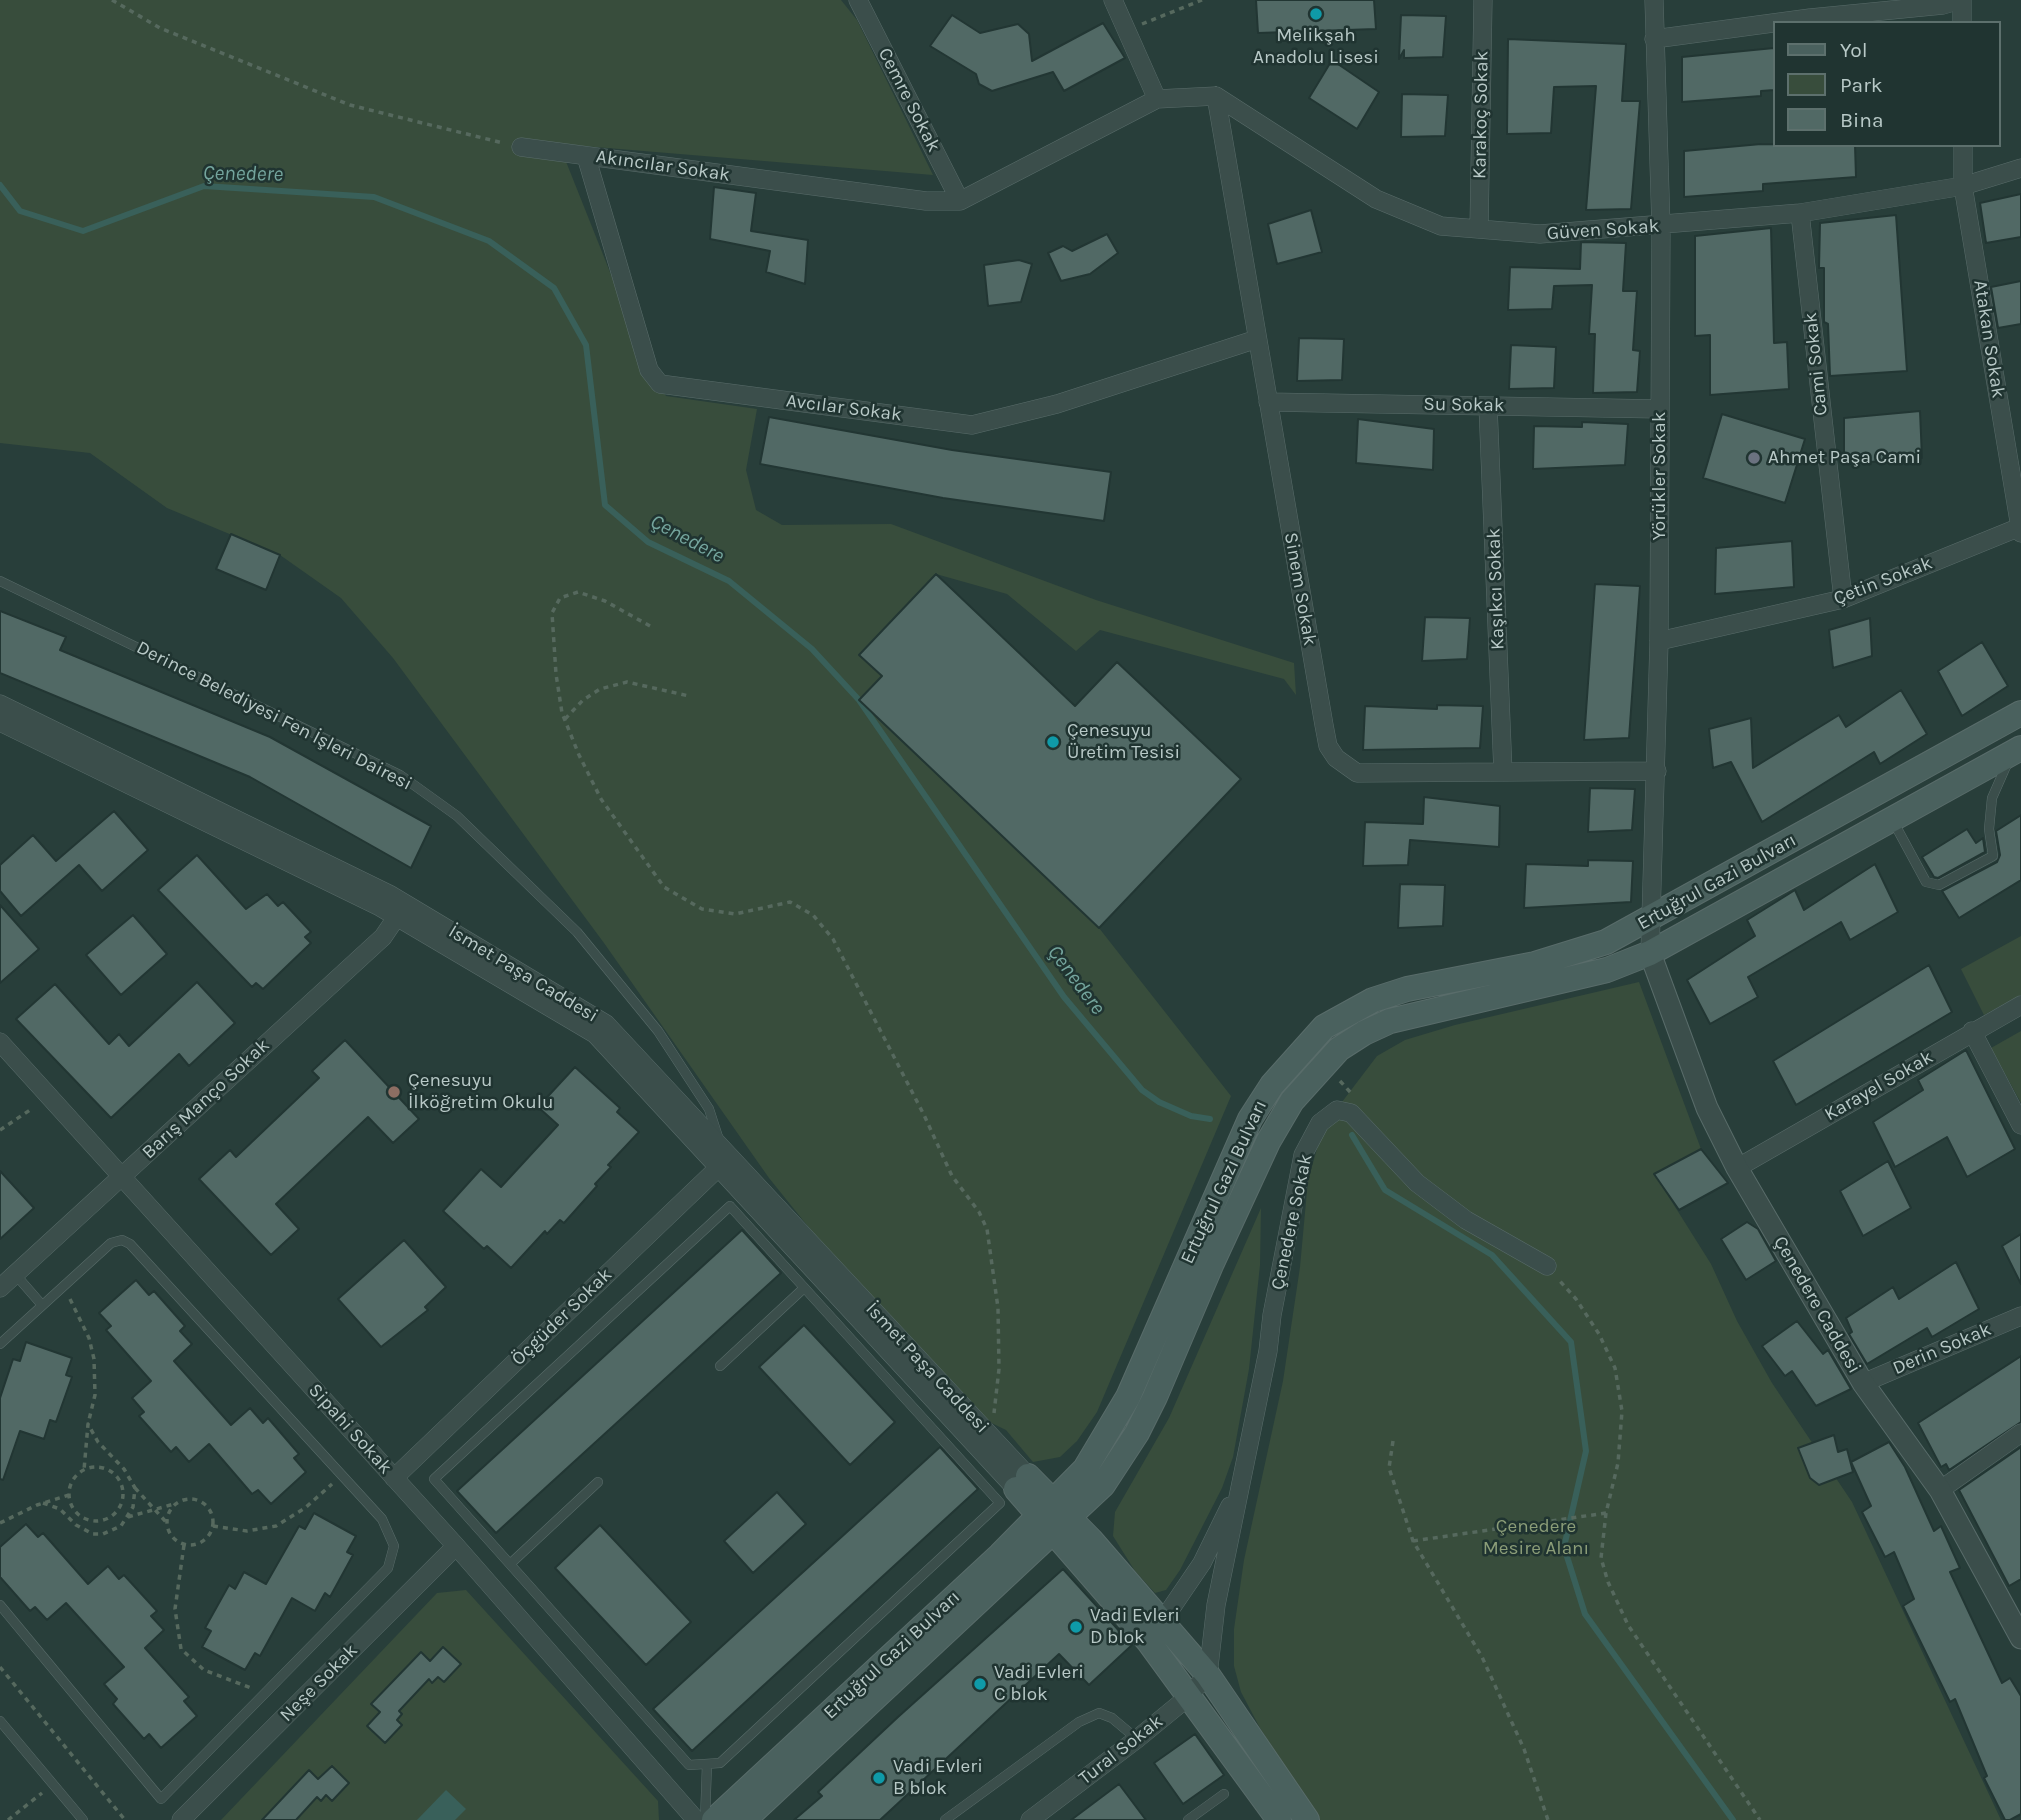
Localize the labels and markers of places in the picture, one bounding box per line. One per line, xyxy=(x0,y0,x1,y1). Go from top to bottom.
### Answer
marker: Melikşah Anadolu Lisesi xyxy=(1308,6,1324,22)
place label: Melikşah Anadolu Lisesi xyxy=(1253,25,1379,69)
place label: Ahmet Paşa Cami xyxy=(1768,447,1921,469)
marker: Ahmet Paşa Cami xyxy=(1746,450,1762,466)
place label: Çenesuyu Üretim Tesisi xyxy=(1067,720,1180,764)
marker: Çenesuyu Üretim Tesisi xyxy=(1045,734,1061,750)
place label: Çenesuyu İlköğretim Okulu xyxy=(408,1070,553,1114)
marker: Çenesuyu İlköğretim Okulu xyxy=(386,1084,402,1100)
place label: Vadi Evleri D blok xyxy=(1090,1605,1180,1649)
marker: Vadi Evleri D blok xyxy=(1068,1619,1084,1635)
place label: Vadi Evleri C blok xyxy=(994,1662,1084,1706)
marker: Vadi Evleri C blok xyxy=(972,1676,988,1692)
place label: Vadi Evleri B blok xyxy=(893,1756,983,1800)
marker: Vadi Evleri B blok xyxy=(871,1770,887,1786)

